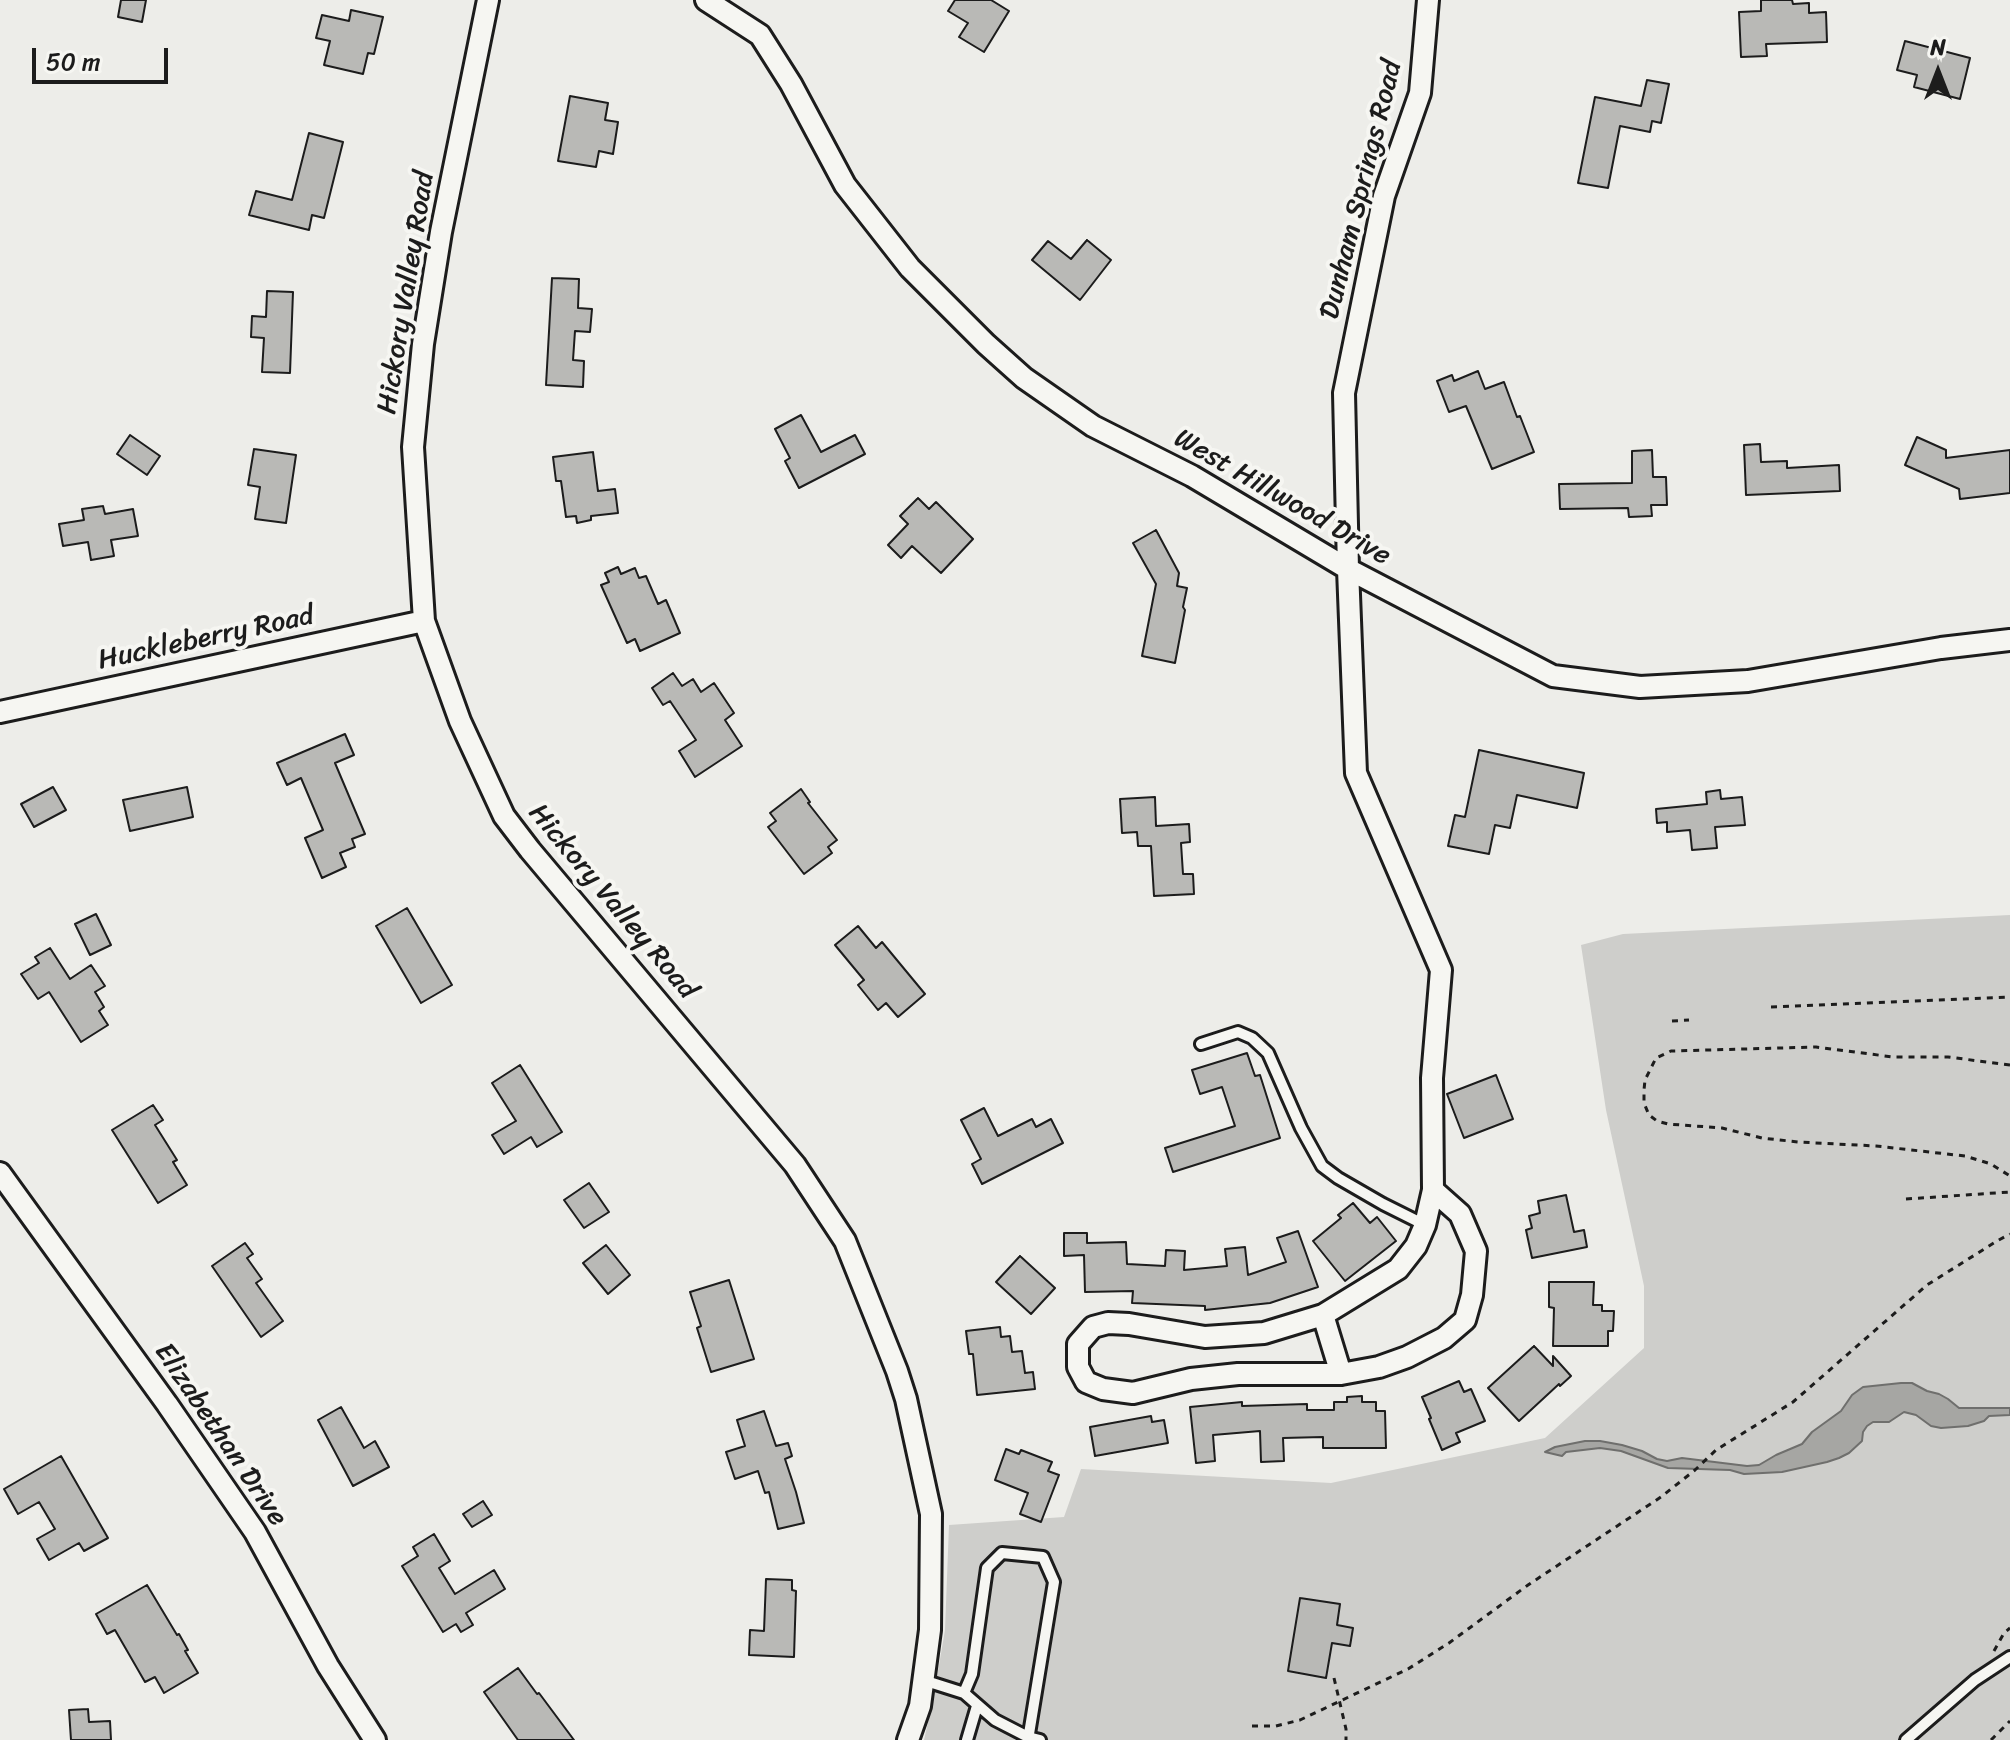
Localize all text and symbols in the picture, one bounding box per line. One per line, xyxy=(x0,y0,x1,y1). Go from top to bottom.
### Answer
text: N xyxy=(1930,28,1946,67)
scale bar xyxy=(36,32,172,82)
north arrow xyxy=(1898,32,1978,112)
text: 50 m xyxy=(46,41,101,83)
street label: Dunham Springs Road xyxy=(1314,57,1410,323)
street label: Hickory Valley Road xyxy=(371,170,443,416)
street label: West Hillwood Drive xyxy=(1168,422,1396,574)
street label: Huckleberry Road xyxy=(95,600,317,678)
street label: Hickory Valley Road xyxy=(521,798,703,1006)
street label: Elizabethan Drive xyxy=(146,1337,294,1533)

